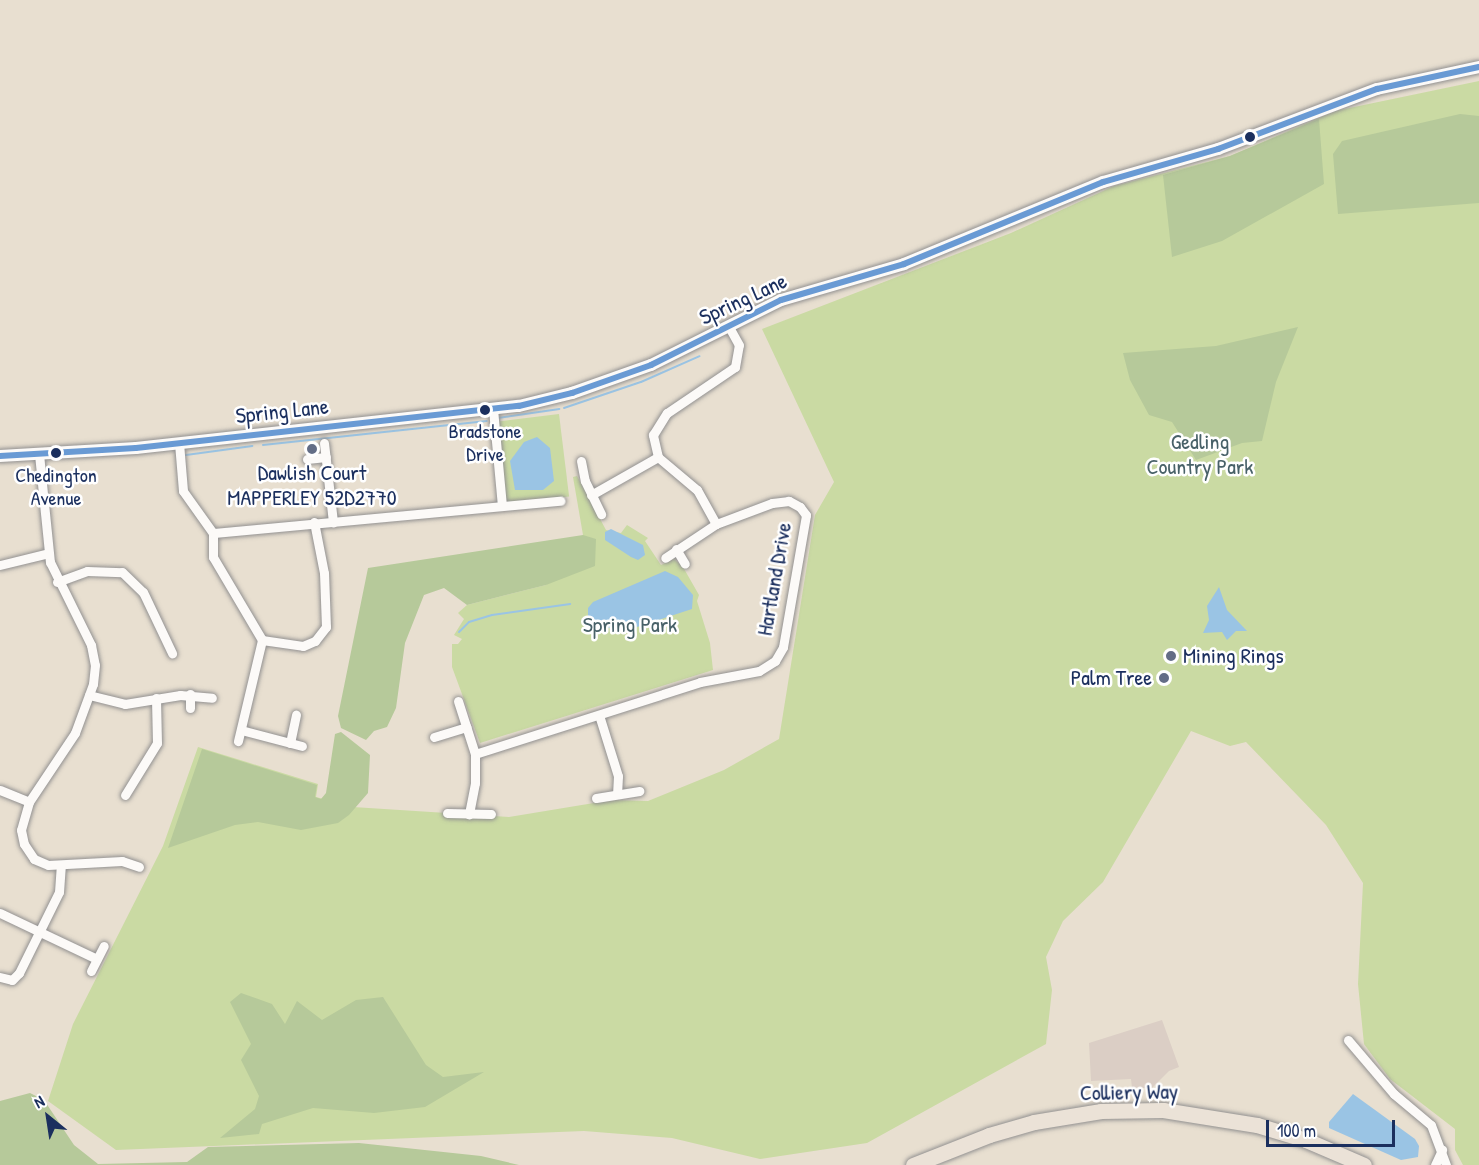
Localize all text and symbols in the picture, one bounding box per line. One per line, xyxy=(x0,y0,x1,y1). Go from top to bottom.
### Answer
unlabelled marker xyxy=(1244,131,1256,143)
street label: Spring Lane xyxy=(695,267,791,331)
street label: Spring Lane xyxy=(234,393,330,429)
marker: Bradstone Drive xyxy=(479,404,491,416)
place label: Bradstone Drive xyxy=(448,419,522,466)
park label: Gedling Country Park xyxy=(1147,428,1253,480)
marker: Dawlish Court MAPPERLEY 52D2770 xyxy=(305,442,319,456)
marker: Chedington Avenue xyxy=(50,447,62,459)
place label: Dawlish Court MAPPERLEY 52D2770 xyxy=(227,459,397,511)
place label: Chedington Avenue xyxy=(15,462,97,509)
street label: Hartland Drive xyxy=(751,520,797,638)
park label: Spring Park xyxy=(583,612,677,638)
place label: Mining Rings xyxy=(1183,643,1284,669)
marker: Mining Rings xyxy=(1164,649,1178,663)
place label: Palm Tree xyxy=(1071,665,1152,691)
marker: Palm Tree xyxy=(1157,671,1171,685)
street label: Colliery Way xyxy=(1080,1078,1178,1106)
north arrow xyxy=(18,1087,78,1147)
text: N xyxy=(30,1090,48,1113)
scale bar xyxy=(1269,1108,1398,1146)
text: 100 m xyxy=(1277,1118,1316,1143)

